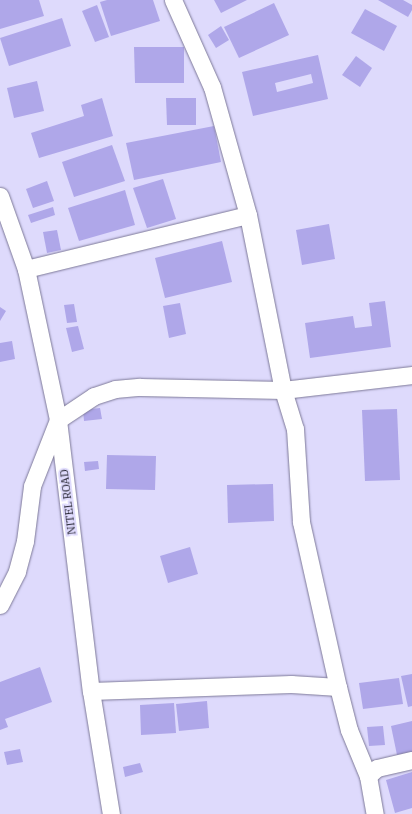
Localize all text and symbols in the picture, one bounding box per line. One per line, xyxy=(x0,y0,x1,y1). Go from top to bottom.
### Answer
street label: NITEL ROAD xyxy=(57,469,79,535)

